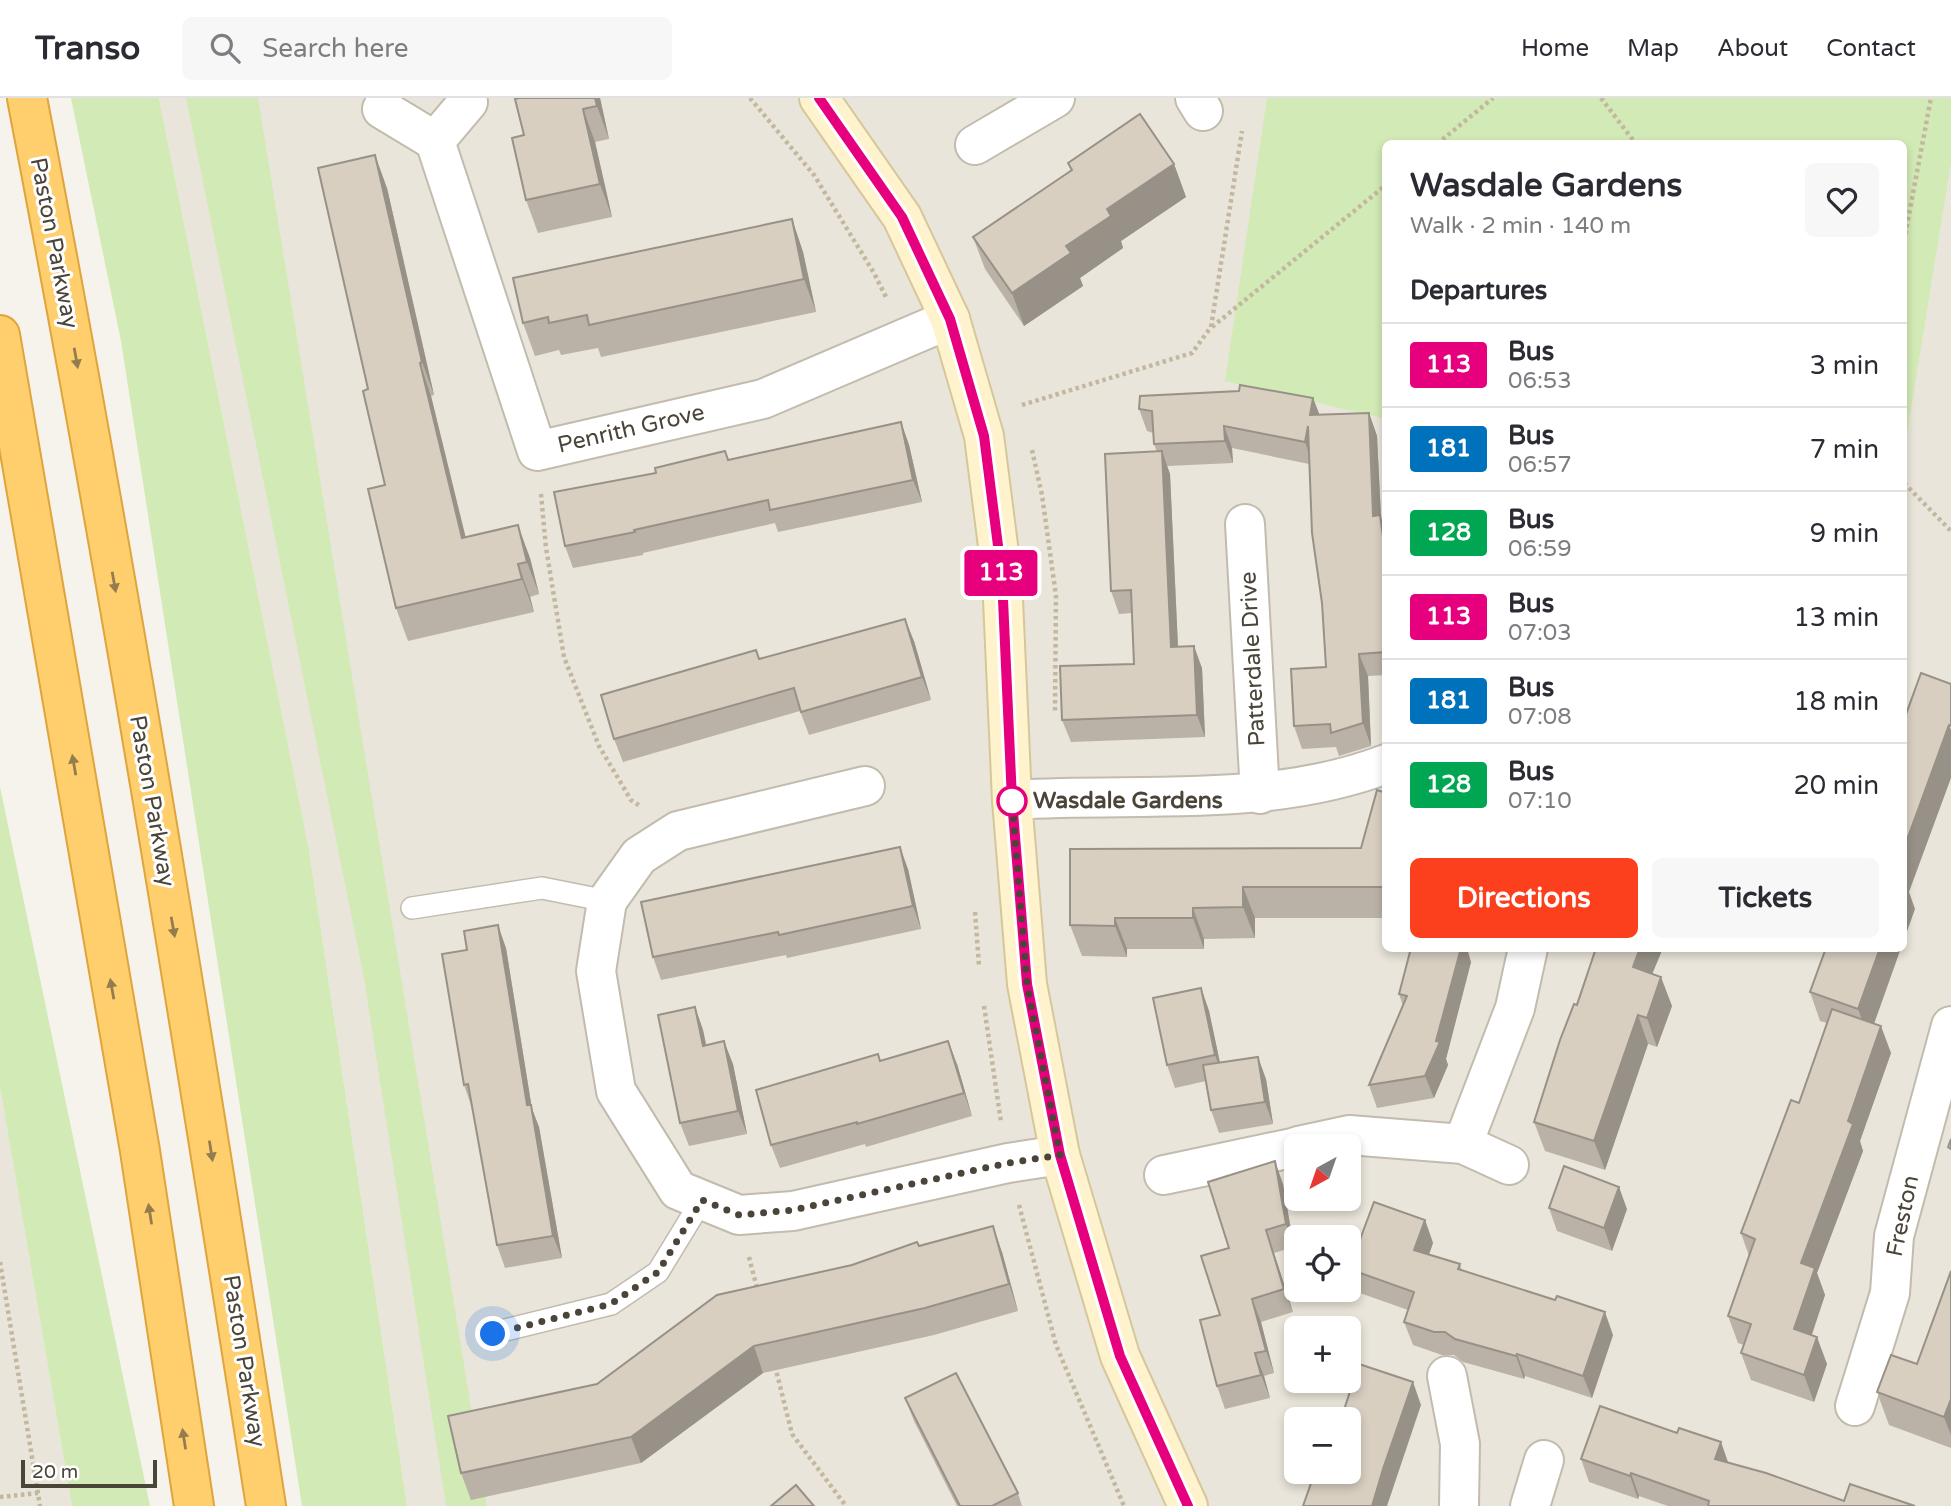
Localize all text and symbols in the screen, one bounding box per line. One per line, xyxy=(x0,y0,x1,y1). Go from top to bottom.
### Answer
search box xyxy=(182,17,672,80)
text: Transo xyxy=(35,29,140,68)
icon: search xyxy=(206,29,244,67)
text: Search here xyxy=(262,33,409,64)
text: Home xyxy=(1521,34,1589,63)
text: Map xyxy=(1627,34,1679,63)
text: About xyxy=(1717,34,1788,63)
text: Contact xyxy=(1826,34,1916,63)
street label: Paston Parkway xyxy=(24,155,84,331)
button: heart xyxy=(1805,163,1879,237)
text: Wasdale Gardens xyxy=(1410,166,1682,205)
text: Walk · 2 min · 140 m xyxy=(1410,212,1631,240)
text: Departures xyxy=(1410,275,1547,306)
text: Bus xyxy=(1508,336,1554,367)
one-way arrow xyxy=(71,347,82,369)
text: 113 xyxy=(1426,350,1471,379)
text: 3 min xyxy=(1810,350,1879,381)
text: 06:53 xyxy=(1508,367,1572,395)
street label: Penrith Grove xyxy=(555,398,707,460)
text: Bus xyxy=(1508,420,1554,451)
text: 181 xyxy=(1426,434,1471,463)
text: 7 min xyxy=(1810,434,1879,465)
text: 06:57 xyxy=(1508,451,1572,479)
text: Bus xyxy=(1508,504,1554,535)
text: 128 xyxy=(1426,518,1471,547)
text: 9 min xyxy=(1810,518,1879,549)
text: 06:59 xyxy=(1508,535,1572,563)
line badge: 113 xyxy=(961,550,1041,596)
text: 113 xyxy=(978,558,1024,587)
one-way arrow xyxy=(109,571,120,593)
street label: Patterdale Drive xyxy=(1234,571,1272,747)
text: Bus xyxy=(1508,588,1554,619)
text: 113 xyxy=(1426,602,1471,631)
text: 13 min xyxy=(1793,602,1879,633)
text: 07:03 xyxy=(1508,619,1572,647)
text: Bus xyxy=(1508,672,1554,703)
text: 181 xyxy=(1426,686,1471,715)
text: 18 min xyxy=(1793,686,1879,717)
text: 07:08 xyxy=(1508,703,1572,731)
street label: Paston Parkway xyxy=(123,713,181,889)
one-way arrow xyxy=(68,754,79,776)
text: Bus xyxy=(1508,756,1554,787)
text: 128 xyxy=(1426,770,1471,799)
text: 20 min xyxy=(1793,770,1879,801)
marker: Wasdale Gardens xyxy=(997,786,1027,816)
place label: Wasdale Gardens xyxy=(1033,787,1223,815)
text: 07:10 xyxy=(1508,787,1572,815)
button: Directions xyxy=(1410,858,1638,938)
button: Tickets xyxy=(1652,858,1879,938)
one-way arrow xyxy=(168,916,179,938)
one-way arrow xyxy=(107,978,118,1000)
north arrow xyxy=(1284,1134,1362,1211)
map controls xyxy=(1284,1134,1361,1484)
one-way arrow xyxy=(206,1140,217,1162)
street label: Freston xyxy=(1881,1173,1925,1259)
one-way arrow xyxy=(144,1203,155,1225)
button: locate xyxy=(1284,1225,1361,1302)
street label: Paston Parkway xyxy=(217,1273,271,1449)
your location xyxy=(475,1316,510,1351)
button: + xyxy=(1284,1316,1361,1393)
button: − xyxy=(1284,1407,1361,1484)
one-way arrow xyxy=(178,1427,189,1449)
scale bar xyxy=(21,1457,158,1489)
text: 20 m xyxy=(32,1461,78,1483)

